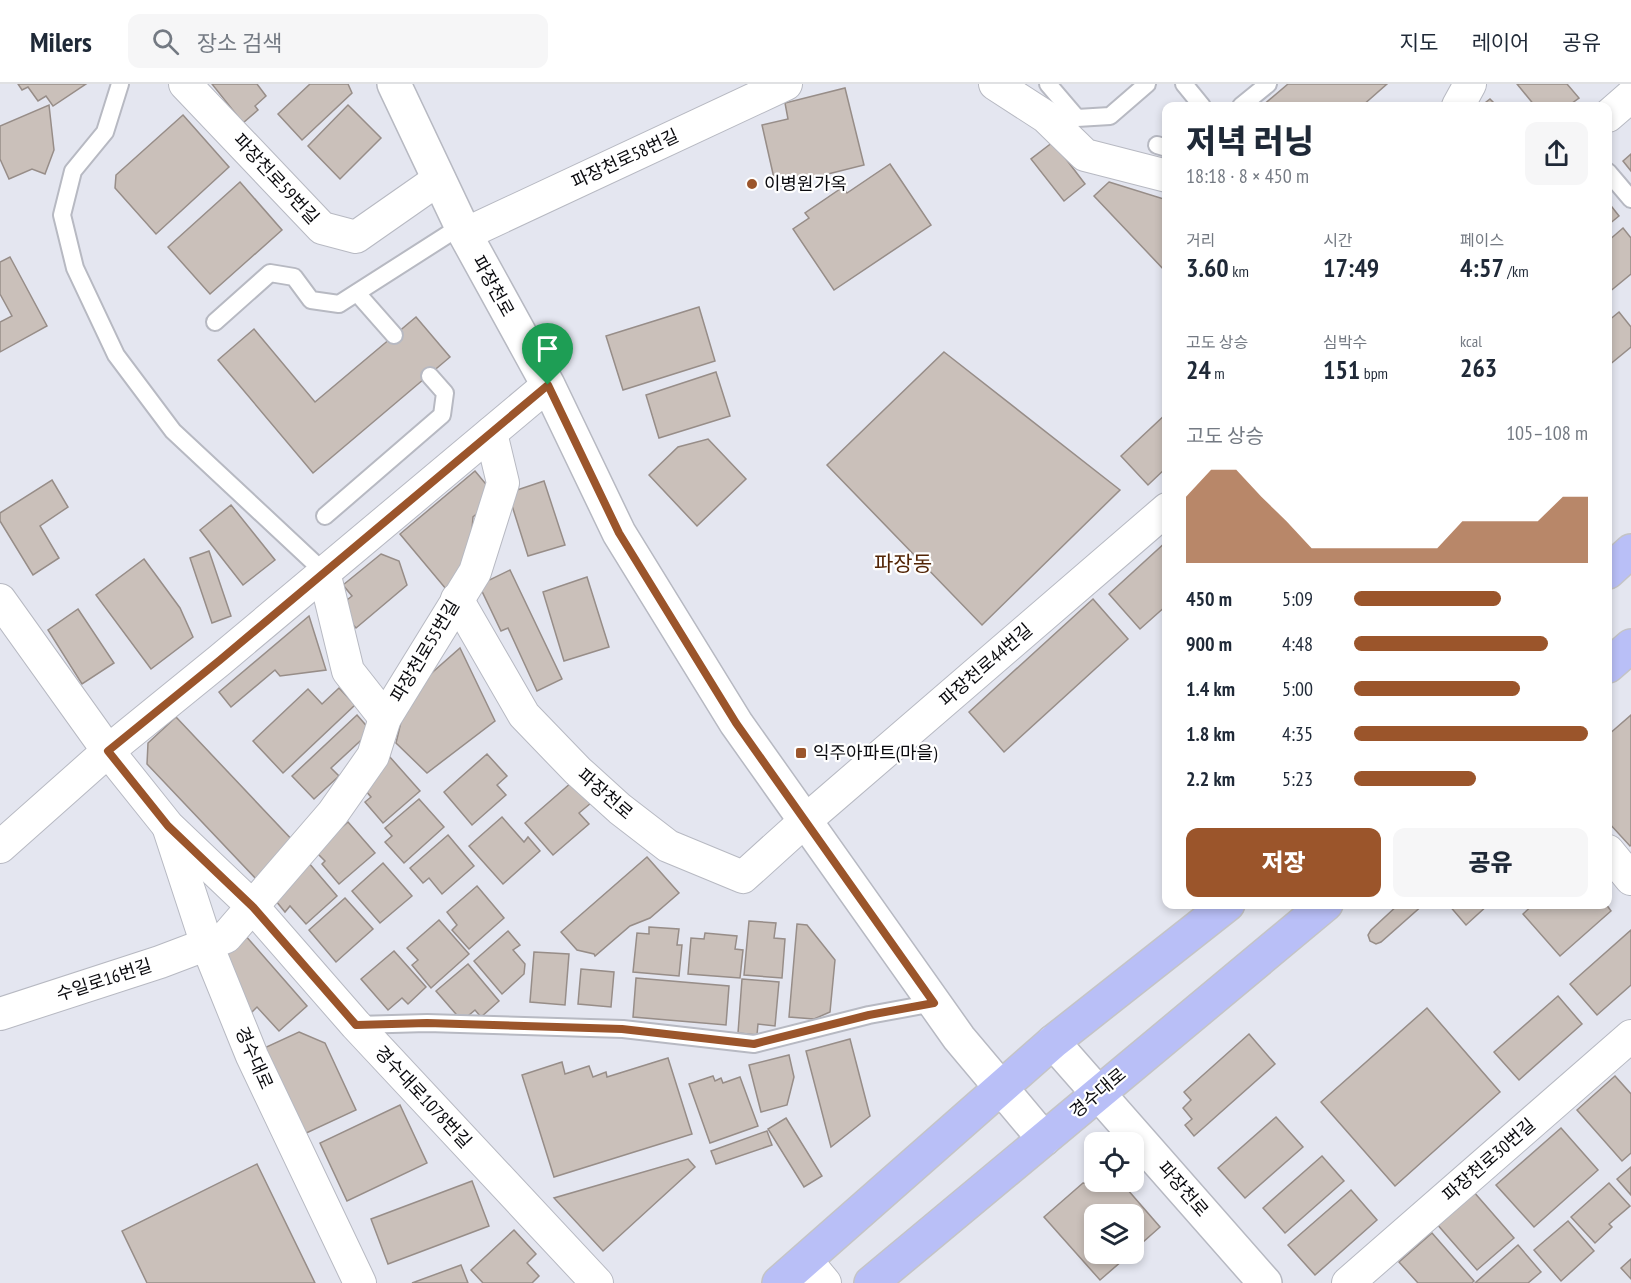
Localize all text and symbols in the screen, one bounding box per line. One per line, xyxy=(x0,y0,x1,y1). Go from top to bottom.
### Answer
search box xyxy=(128,14,548,68)
text: Milers xyxy=(30,23,92,60)
icon: search xyxy=(149,25,182,58)
text: 장소 검색 xyxy=(197,29,282,57)
text: 지도 xyxy=(1400,29,1438,56)
text: 레이어 xyxy=(1471,29,1529,56)
text: 공유 xyxy=(1562,29,1601,56)
text: 저녁 러닝 xyxy=(1186,119,1314,162)
button: share xyxy=(1525,122,1588,185)
street label: 파장천로58번길 xyxy=(568,124,682,193)
street label: 파장천로59번길 xyxy=(229,129,324,229)
text: 18:18 · 8 × 450 m xyxy=(1186,163,1309,189)
place label: 이병원가옥 xyxy=(764,172,847,195)
marker: 이병원가옥 xyxy=(745,177,759,191)
text: 거리 xyxy=(1186,230,1215,250)
text: 시간 xyxy=(1323,230,1352,250)
text: 페이스 xyxy=(1460,230,1504,250)
street label: 파장천로 xyxy=(467,251,520,320)
text: 3.60 xyxy=(1186,251,1229,284)
text: 17:49 xyxy=(1323,251,1379,284)
text: 4:57 xyxy=(1460,251,1504,284)
text: km xyxy=(1229,261,1249,281)
text: /km xyxy=(1504,261,1529,281)
pin xyxy=(522,323,573,385)
text: kcal xyxy=(1460,331,1482,351)
icon: arrive xyxy=(531,332,564,365)
text: 고도 상승 xyxy=(1186,332,1248,352)
text: 심박수 xyxy=(1323,332,1367,352)
text: 263 xyxy=(1460,351,1497,384)
text: 24 xyxy=(1186,353,1211,386)
text: 151 xyxy=(1323,353,1360,386)
text: m xyxy=(1211,363,1225,383)
text: bpm xyxy=(1360,363,1388,383)
text: 105–108 m xyxy=(1506,420,1588,446)
text: 고도 상승 xyxy=(1186,423,1264,449)
district label: 파장동 xyxy=(874,550,932,577)
text: 450 m xyxy=(1186,586,1232,612)
text: 5:09 xyxy=(1282,586,1313,612)
street label: 파장천로55번길 xyxy=(385,595,464,706)
street label: 파장천로44번길 xyxy=(935,618,1037,711)
text: 900 m xyxy=(1186,631,1232,657)
text: 4:48 xyxy=(1282,631,1313,657)
text: 1.4 km xyxy=(1186,676,1235,702)
text: 5:00 xyxy=(1282,676,1313,702)
text: 1.8 km xyxy=(1186,721,1235,747)
text: 4:35 xyxy=(1282,721,1313,747)
place label: 익주아파트(마을) xyxy=(813,741,938,764)
marker: 익주아파트(마을) xyxy=(794,746,808,760)
street label: 파장천로 xyxy=(573,763,638,824)
text: 2.2 km xyxy=(1186,766,1235,792)
text: 5:23 xyxy=(1282,766,1313,792)
button: 저장 xyxy=(1186,828,1381,897)
button: 공유 xyxy=(1393,828,1588,897)
street label: 수일로16번길 xyxy=(53,953,154,1006)
street label: 경수대로 xyxy=(230,1023,278,1093)
street label: 경수대로1078번길 xyxy=(370,1041,477,1153)
street label: 경수대로 xyxy=(1065,1063,1130,1123)
street label: 파장천로30번길 xyxy=(1438,1113,1540,1206)
map controls xyxy=(1084,1132,1144,1264)
button: locate xyxy=(1084,1132,1144,1192)
street label: 파장천로 xyxy=(1153,1156,1214,1221)
button: layers xyxy=(1084,1204,1144,1264)

